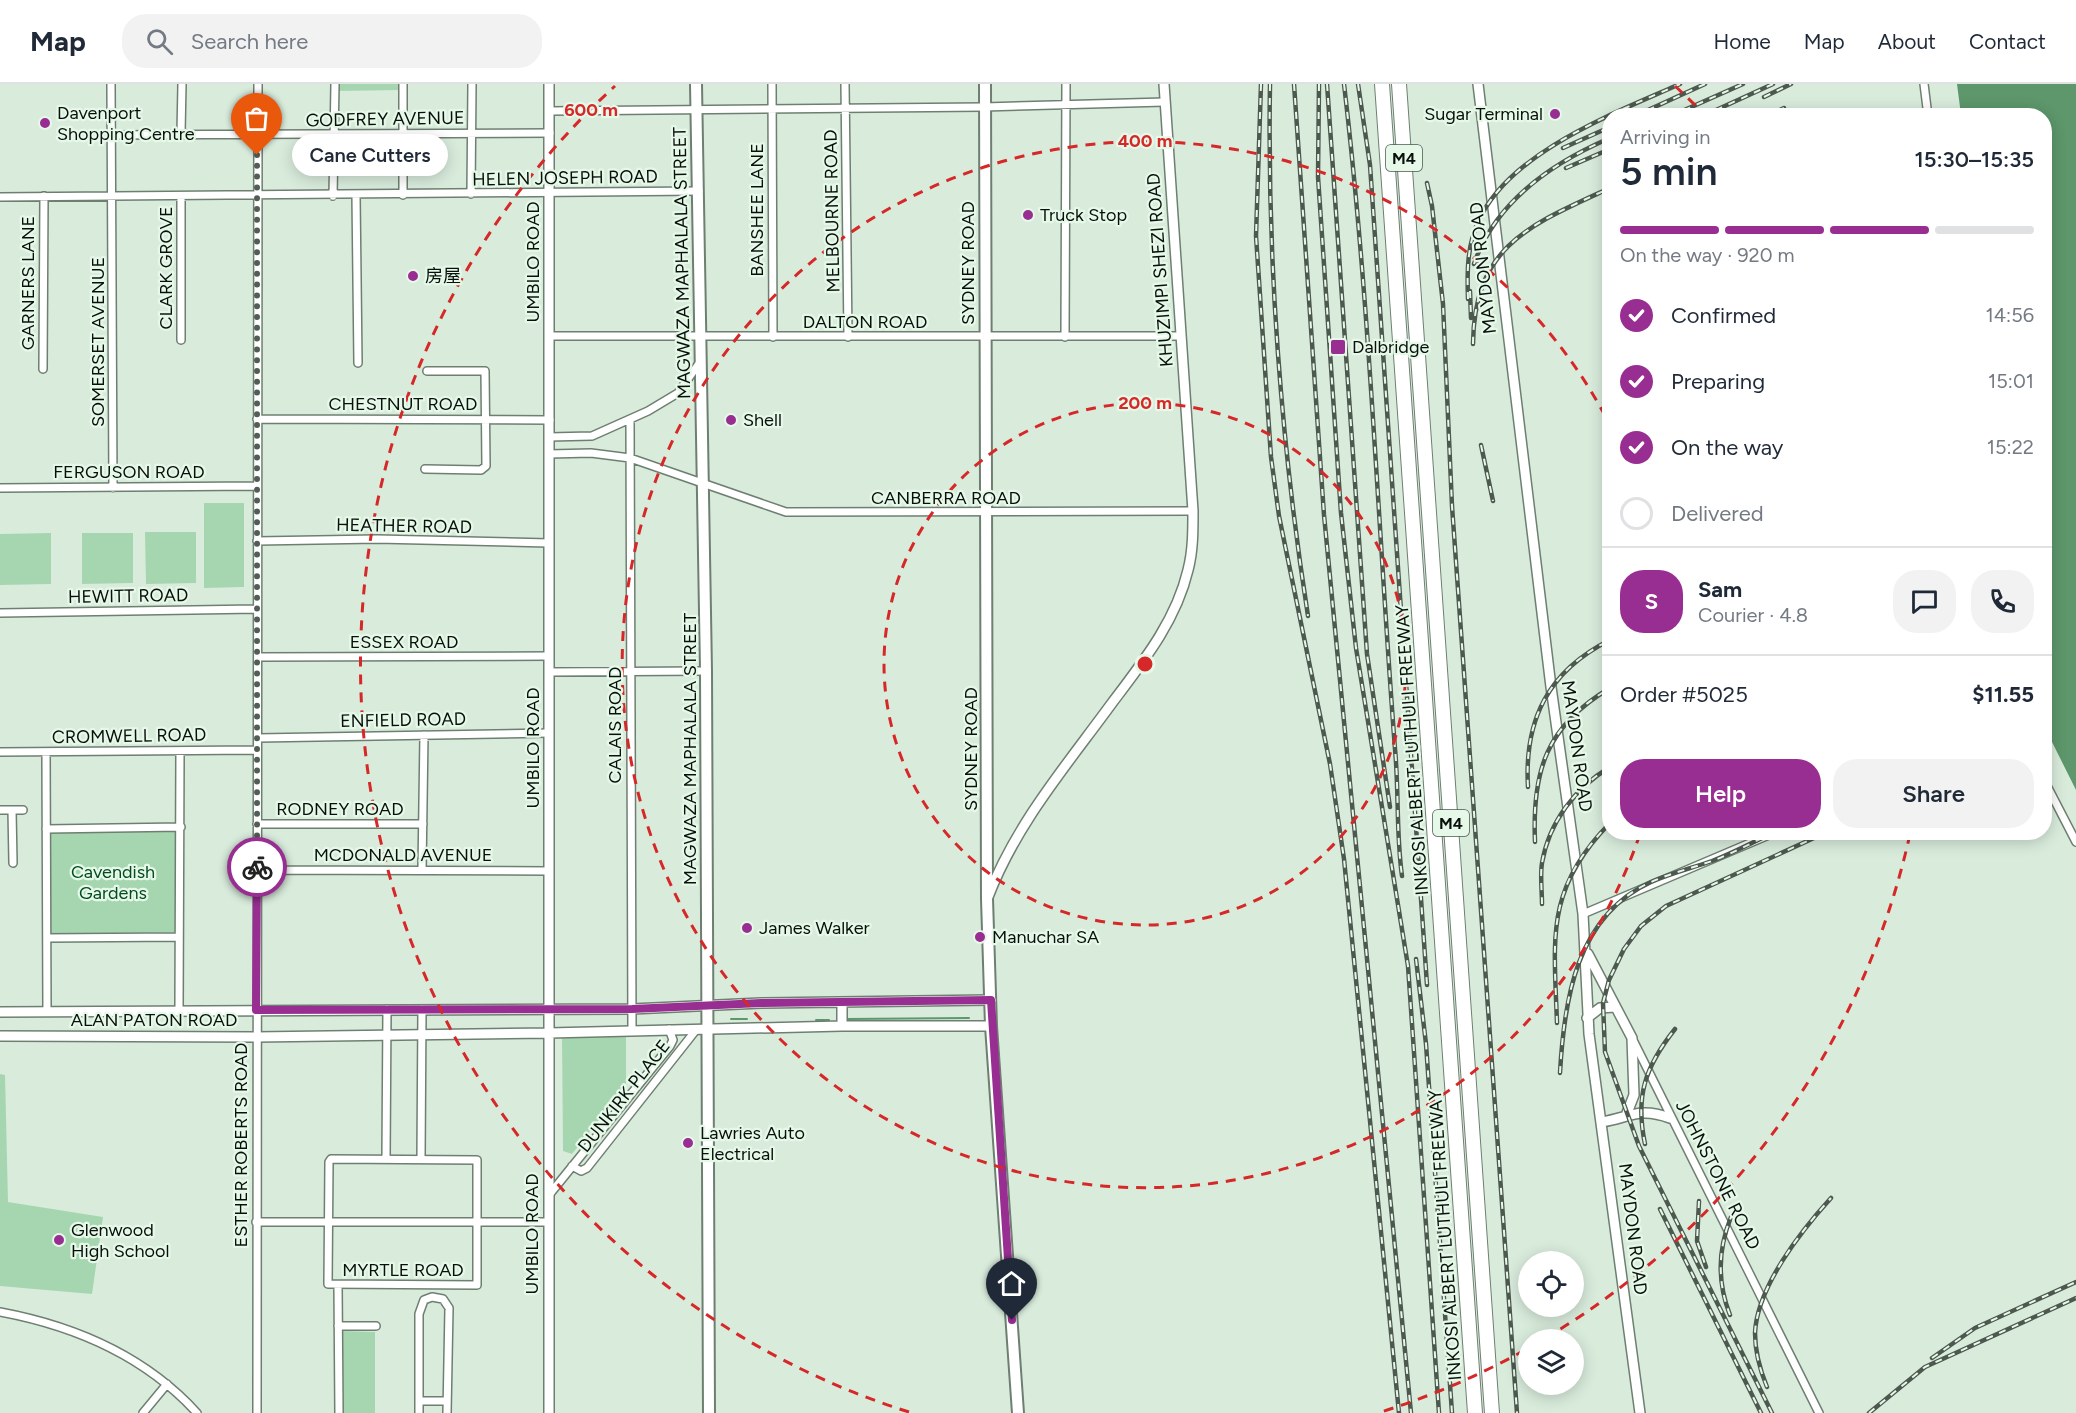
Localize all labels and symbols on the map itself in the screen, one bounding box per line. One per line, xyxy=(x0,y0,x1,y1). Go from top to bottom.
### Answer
pin xyxy=(231,93,282,155)
text: 600 m xyxy=(564,99,618,121)
place label: Davenport Shopping Centre xyxy=(57,102,195,145)
place label: Sugar Terminal xyxy=(1424,103,1543,125)
street label: GODFREY AVENUE xyxy=(305,107,465,131)
marker: Sugar Terminal xyxy=(1548,107,1562,121)
marker: Davenport Shopping Centre xyxy=(38,116,52,130)
street label: MAGWAZA MAPHALALA STREET xyxy=(669,127,695,399)
street label: MELBOURNE ROAD xyxy=(820,129,844,293)
text: 400 m xyxy=(1118,130,1172,152)
callout: Cane Cutters xyxy=(293,134,449,176)
street label: BANSHEE LANE xyxy=(746,143,768,277)
road number: M4 xyxy=(1386,145,1422,171)
street label: HELEN JOSEPH ROAD xyxy=(472,165,658,191)
street label: KHUZIMPI SHEZI ROAD xyxy=(1142,172,1178,368)
street label: UMBILO ROAD xyxy=(522,201,544,323)
street label: SYDNEY ROAD xyxy=(957,201,979,325)
street label: MAYDON ROAD xyxy=(1465,201,1501,335)
place label: Truck Stop xyxy=(1040,204,1127,226)
street label: CLARK GROVE xyxy=(155,206,177,330)
marker: Truck Stop xyxy=(1021,208,1035,222)
street label: GARNERS LANE xyxy=(17,216,39,350)
street label: SOMERSET AVENUE xyxy=(87,257,109,427)
place label: 房屋 xyxy=(425,265,461,287)
marker: 房屋 xyxy=(406,269,420,283)
street label: DALTON ROAD xyxy=(803,311,927,333)
place label: Dalbridge xyxy=(1352,336,1429,358)
marker: Dalbridge xyxy=(1329,338,1347,356)
text: 200 m xyxy=(1118,392,1172,414)
street label: CHESTNUT ROAD xyxy=(329,393,477,415)
place label: Shell xyxy=(743,409,782,431)
marker: Shell xyxy=(724,413,738,427)
street label: FERGUSON ROAD xyxy=(53,461,205,483)
street label: CANBERRA ROAD xyxy=(871,487,1021,509)
street label: HEATHER ROAD xyxy=(336,514,472,538)
street label: HEWITT ROAD xyxy=(68,584,188,608)
street label: INKOSI ALBERT LUTHULI FREEWAY xyxy=(1391,604,1433,896)
street label: MAGWAZA MAPHALALA STREET xyxy=(679,613,701,885)
street label: ESSEX ROAD xyxy=(350,631,458,653)
centre of rings xyxy=(1135,654,1155,674)
street label: CALAIS ROAD xyxy=(604,667,626,783)
street label: MAYDON ROAD xyxy=(1557,679,1597,813)
street label: UMBILO ROAD xyxy=(522,687,544,809)
street label: SYDNEY ROAD xyxy=(960,687,982,811)
street label: ENFIELD ROAD xyxy=(340,708,466,732)
street label: CROMWELL ROAD xyxy=(52,724,206,748)
street label: RODNEY ROAD xyxy=(276,798,404,820)
road number: M4 xyxy=(1433,810,1469,836)
courier xyxy=(227,837,287,897)
street label: MCDONALD AVENUE xyxy=(314,844,492,866)
park label: Cavendish Gardens xyxy=(71,861,155,904)
place label: James Walker xyxy=(759,917,870,939)
marker: James Walker xyxy=(740,921,754,935)
place label: Manuchar SA xyxy=(992,926,1099,948)
marker: Manuchar SA xyxy=(973,930,987,944)
street label: ALAN PATON ROAD xyxy=(71,1009,237,1031)
street label: DUNKIRK PLACE xyxy=(573,1035,675,1157)
street label: ESTHER ROBERTS ROAD xyxy=(230,1043,252,1247)
street label: INKOSI ALBERT LUTHULI FREEWAY xyxy=(1424,1089,1466,1381)
street label: JOHNSTONE ROAD xyxy=(1671,1097,1765,1253)
place label: Lawries Auto Electrical xyxy=(700,1122,805,1165)
marker: Lawries Auto Electrical xyxy=(681,1136,695,1150)
street label: MAYDON ROAD xyxy=(1614,1162,1652,1296)
street label: UMBILO ROAD xyxy=(521,1173,543,1295)
place label: Glenwood High School xyxy=(71,1219,169,1262)
marker: Glenwood High School xyxy=(52,1233,66,1247)
pin xyxy=(986,1258,1037,1320)
street label: MYRTLE ROAD xyxy=(342,1259,464,1281)

